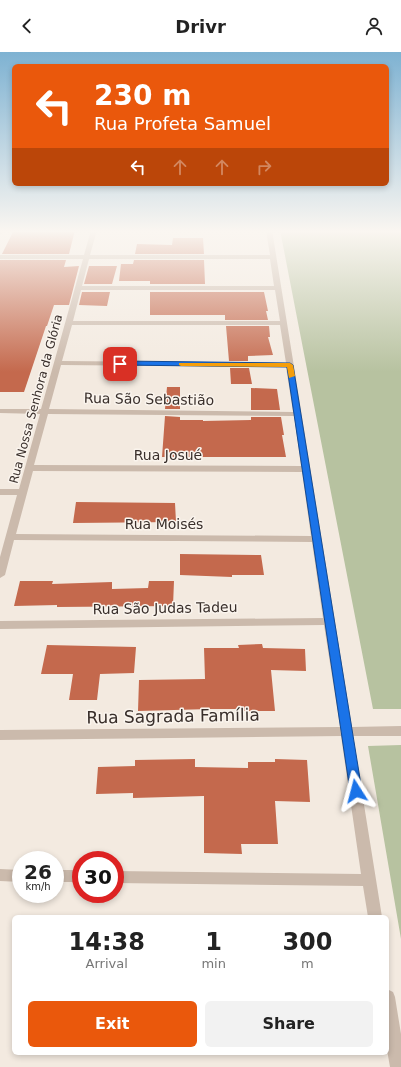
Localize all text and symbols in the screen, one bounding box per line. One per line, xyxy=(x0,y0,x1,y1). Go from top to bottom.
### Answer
icon: back xyxy=(16,15,38,37)
icon: person xyxy=(363,15,385,37)
text: Drivr xyxy=(175,16,226,37)
text: 230 m xyxy=(94,79,191,112)
icon: left xyxy=(28,80,80,132)
text: Rua Profeta Samuel xyxy=(94,113,271,134)
icon: left xyxy=(127,156,149,178)
icon: ahead xyxy=(169,156,191,178)
icon: ahead xyxy=(211,156,233,178)
icon: right xyxy=(253,156,275,178)
street label: Rua Nossa Senhora da Glória xyxy=(7,313,65,485)
pin xyxy=(103,347,137,381)
icon: arrive xyxy=(109,353,131,375)
street label: Rua São Sebastião xyxy=(84,390,214,408)
street label: Rua Josué xyxy=(134,447,202,463)
street label: Rua Moisés xyxy=(125,516,203,532)
street label: Rua São Judas Tadeu xyxy=(92,599,238,617)
street label: Rua Sagrada Família xyxy=(86,704,260,728)
position arrow xyxy=(335,770,377,812)
speed limit sign: 30 xyxy=(72,851,124,903)
text: 26 xyxy=(24,860,52,884)
text: km/h xyxy=(25,881,51,892)
text: 14:38 xyxy=(68,928,145,956)
text: 1 xyxy=(205,928,222,956)
text: 300 xyxy=(282,928,332,956)
text: Arrival xyxy=(86,956,128,971)
text: min xyxy=(201,956,226,971)
text: m xyxy=(301,956,314,971)
button: Exit xyxy=(28,1001,197,1047)
button: Share xyxy=(205,1001,373,1047)

